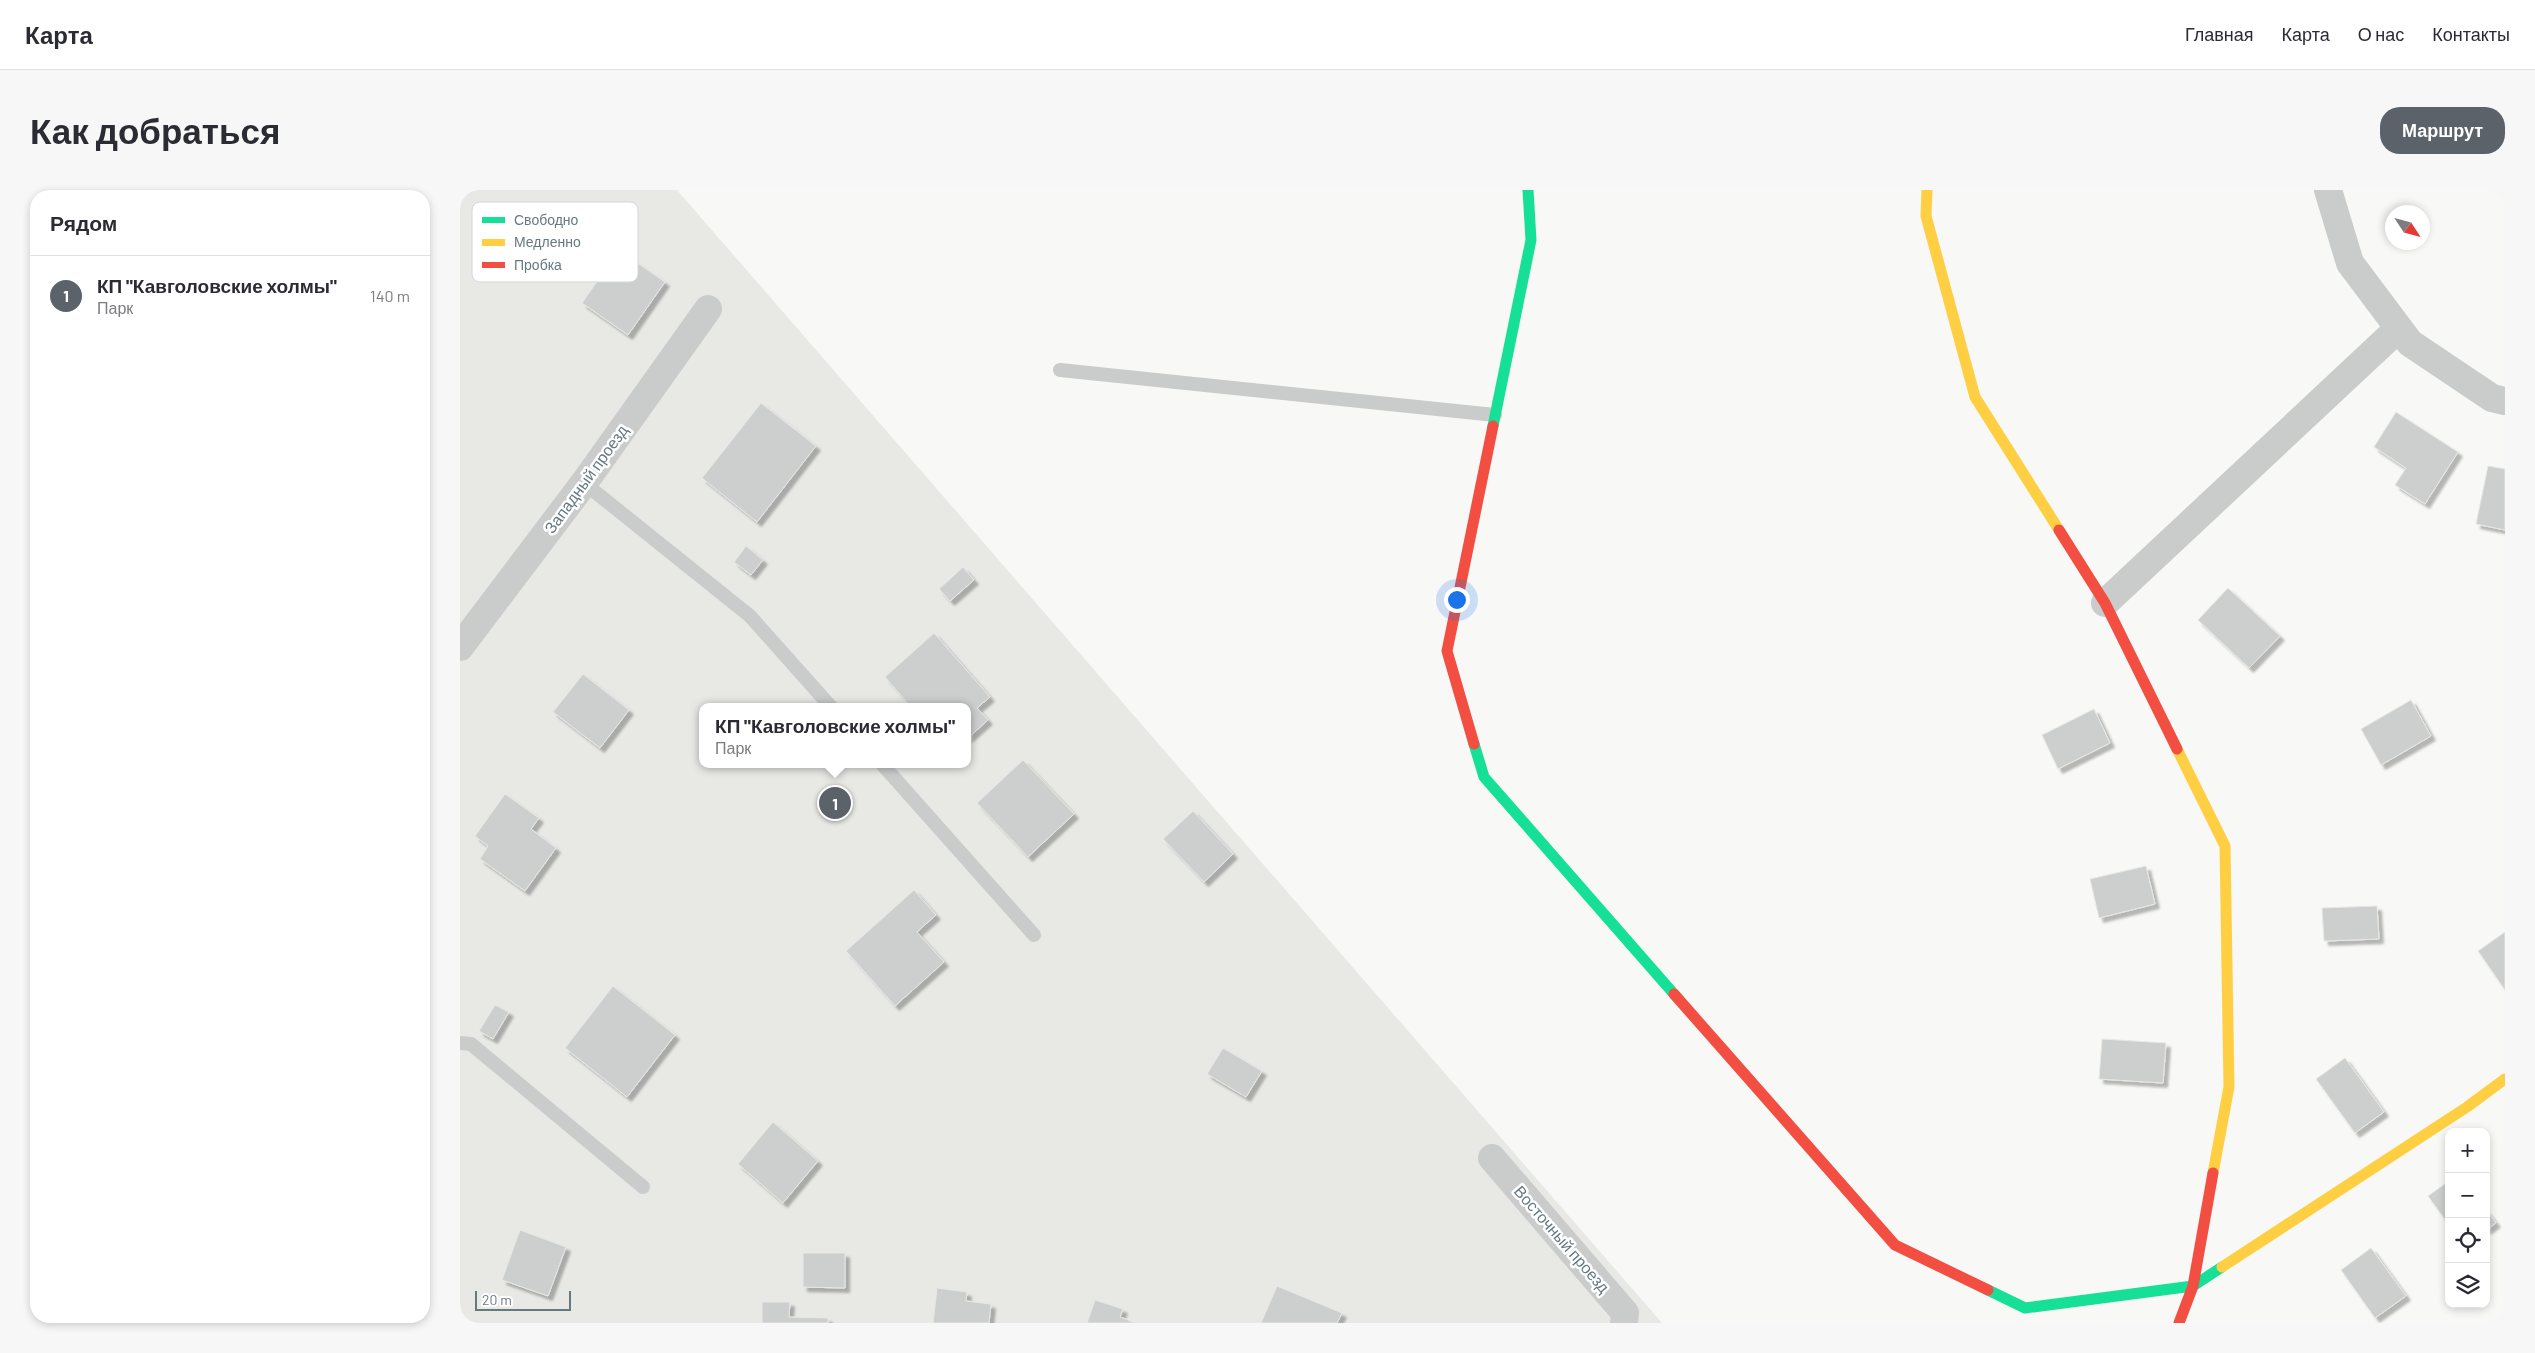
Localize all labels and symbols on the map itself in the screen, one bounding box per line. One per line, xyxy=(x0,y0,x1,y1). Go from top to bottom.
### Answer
legend xyxy=(472,202,638,282)
north arrow xyxy=(2385,205,2430,250)
text: Свободно xyxy=(514,211,579,228)
text: Медленно xyxy=(514,233,581,250)
text: Пробка xyxy=(514,256,562,273)
street label: Западный проезд xyxy=(540,420,632,537)
your location xyxy=(1444,587,1470,613)
pin: 1 xyxy=(819,784,851,822)
street label: Восточный проезд xyxy=(1511,1181,1614,1296)
scale bar xyxy=(475,1288,571,1311)

